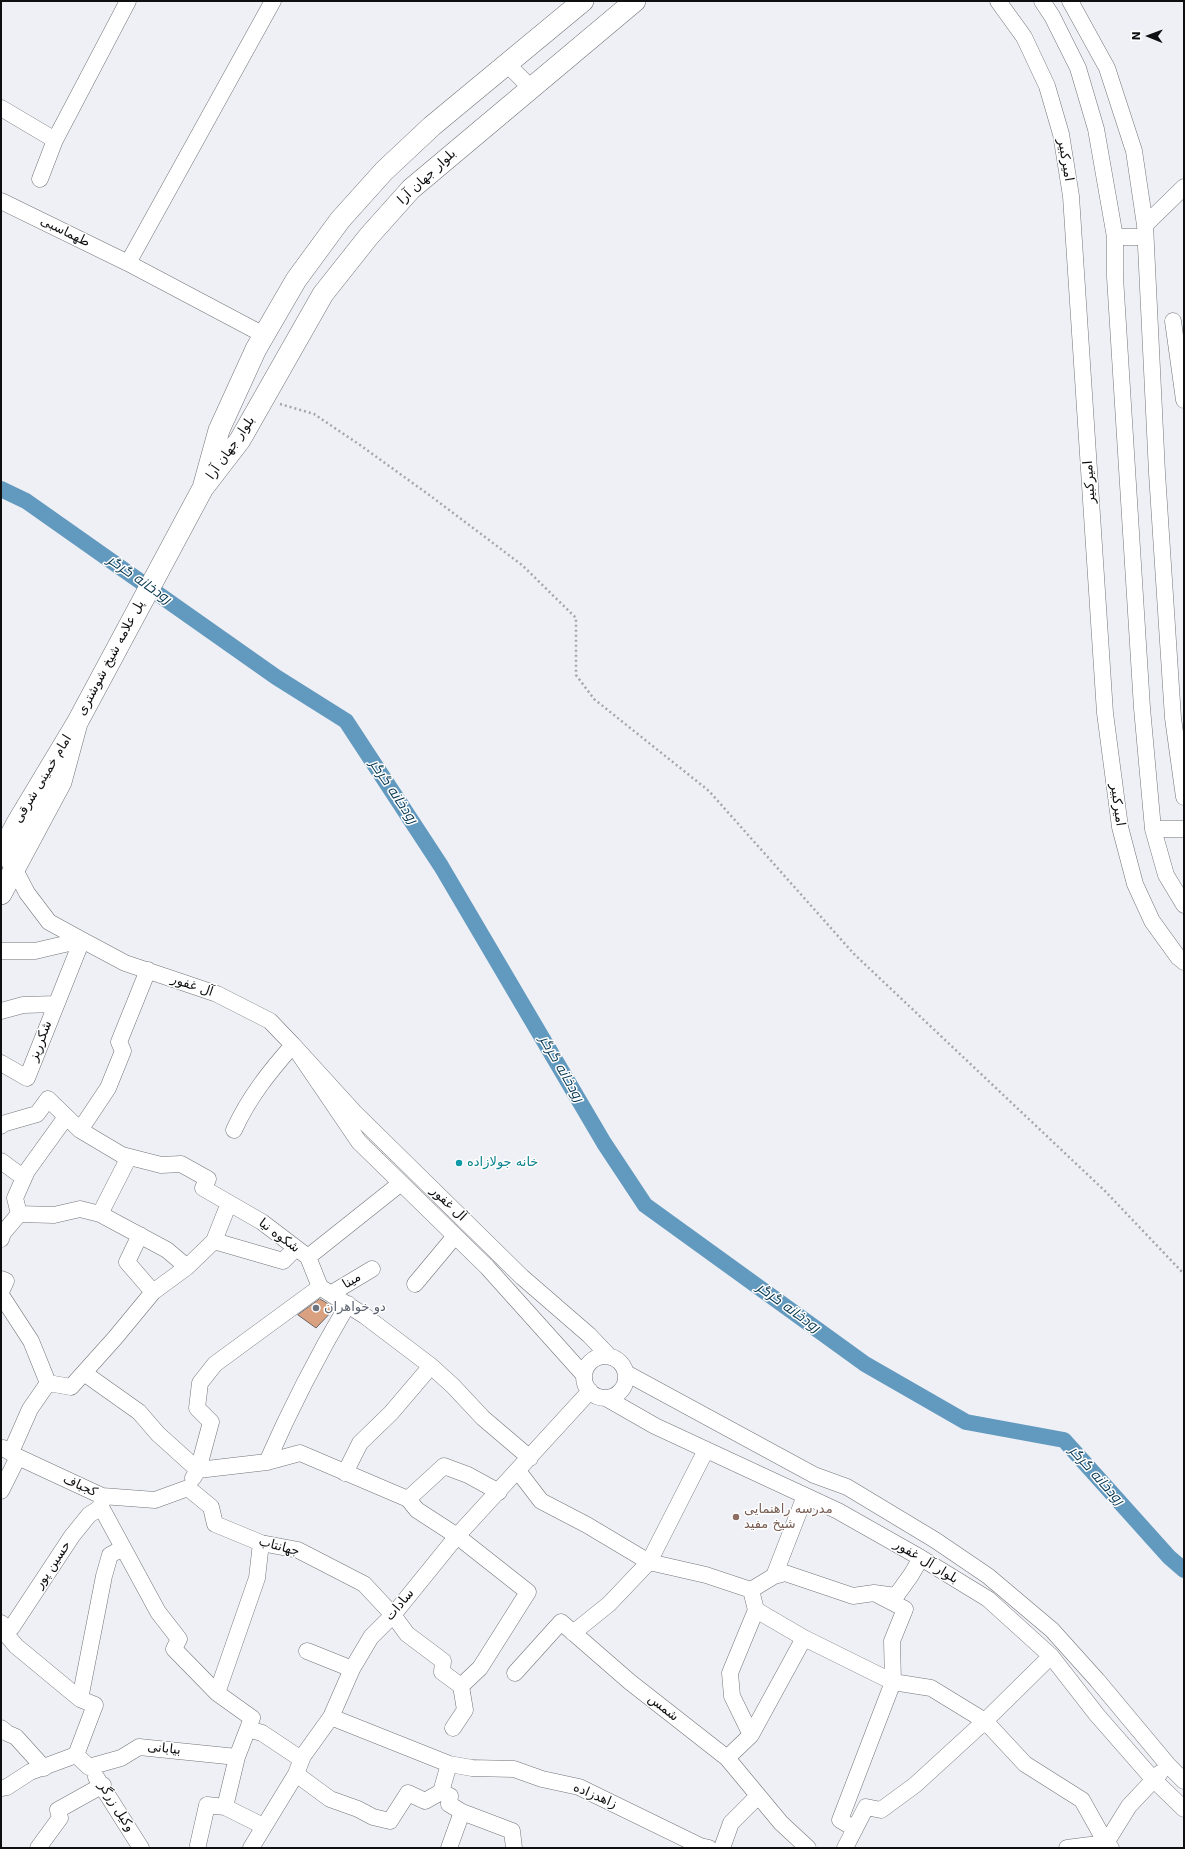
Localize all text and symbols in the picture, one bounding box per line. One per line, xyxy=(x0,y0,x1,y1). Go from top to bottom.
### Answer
north arrow xyxy=(1129,16,1169,56)
text: N xyxy=(1130,31,1143,41)
street label: امیرکبیر xyxy=(1054,138,1076,182)
street label: بلوار جهان آرا xyxy=(395,146,459,208)
street label: طهماسبی xyxy=(38,213,92,251)
street label: بلوار جهان آرا xyxy=(203,413,259,483)
street label: امیرکبیر xyxy=(1081,460,1099,504)
water label: رودخانه گرگر xyxy=(104,552,174,608)
street label: پل علامه شیخ شوشتری xyxy=(74,598,148,718)
street label: امام خمینی شرقی xyxy=(11,732,75,826)
water label: رودخانه گرگر xyxy=(365,757,421,827)
street label: امیرکبیر xyxy=(1106,783,1128,827)
street label: آل غفور xyxy=(169,972,215,1000)
street label: شکرریز xyxy=(26,1018,56,1064)
water label: رودخانه گرگر xyxy=(535,1033,587,1105)
place label: خانه جولازاده xyxy=(467,1155,538,1171)
marker: خانه جولازاده xyxy=(454,1158,464,1168)
street label: آل غفور xyxy=(427,1183,469,1225)
street label: شکوه نیا xyxy=(255,1216,303,1256)
street label: مینا xyxy=(340,1269,364,1293)
water label: رودخانه گرگر xyxy=(753,1280,823,1336)
place label: دو خواهران xyxy=(324,1300,386,1316)
marker: دو خواهران xyxy=(311,1303,321,1313)
water label: رودخانه گرگر xyxy=(1065,1443,1127,1509)
street label: کجباف xyxy=(60,1471,100,1501)
place label: مدرسه راهنمایی شیخ مفید xyxy=(744,1502,833,1533)
marker: مدرسه راهنمایی شیخ مفید xyxy=(731,1512,741,1522)
street label: جهانتاب xyxy=(257,1534,301,1560)
street label: بلوار آل غفور xyxy=(891,1537,961,1587)
street label: حسین پور xyxy=(31,1538,75,1592)
street label: سادات xyxy=(382,1586,418,1624)
street label: شمس xyxy=(644,1691,682,1725)
street label: بیابانی xyxy=(147,1739,181,1759)
street label: وکیل زرگر xyxy=(94,1779,138,1835)
street label: زاهدزاده xyxy=(571,1780,619,1812)

